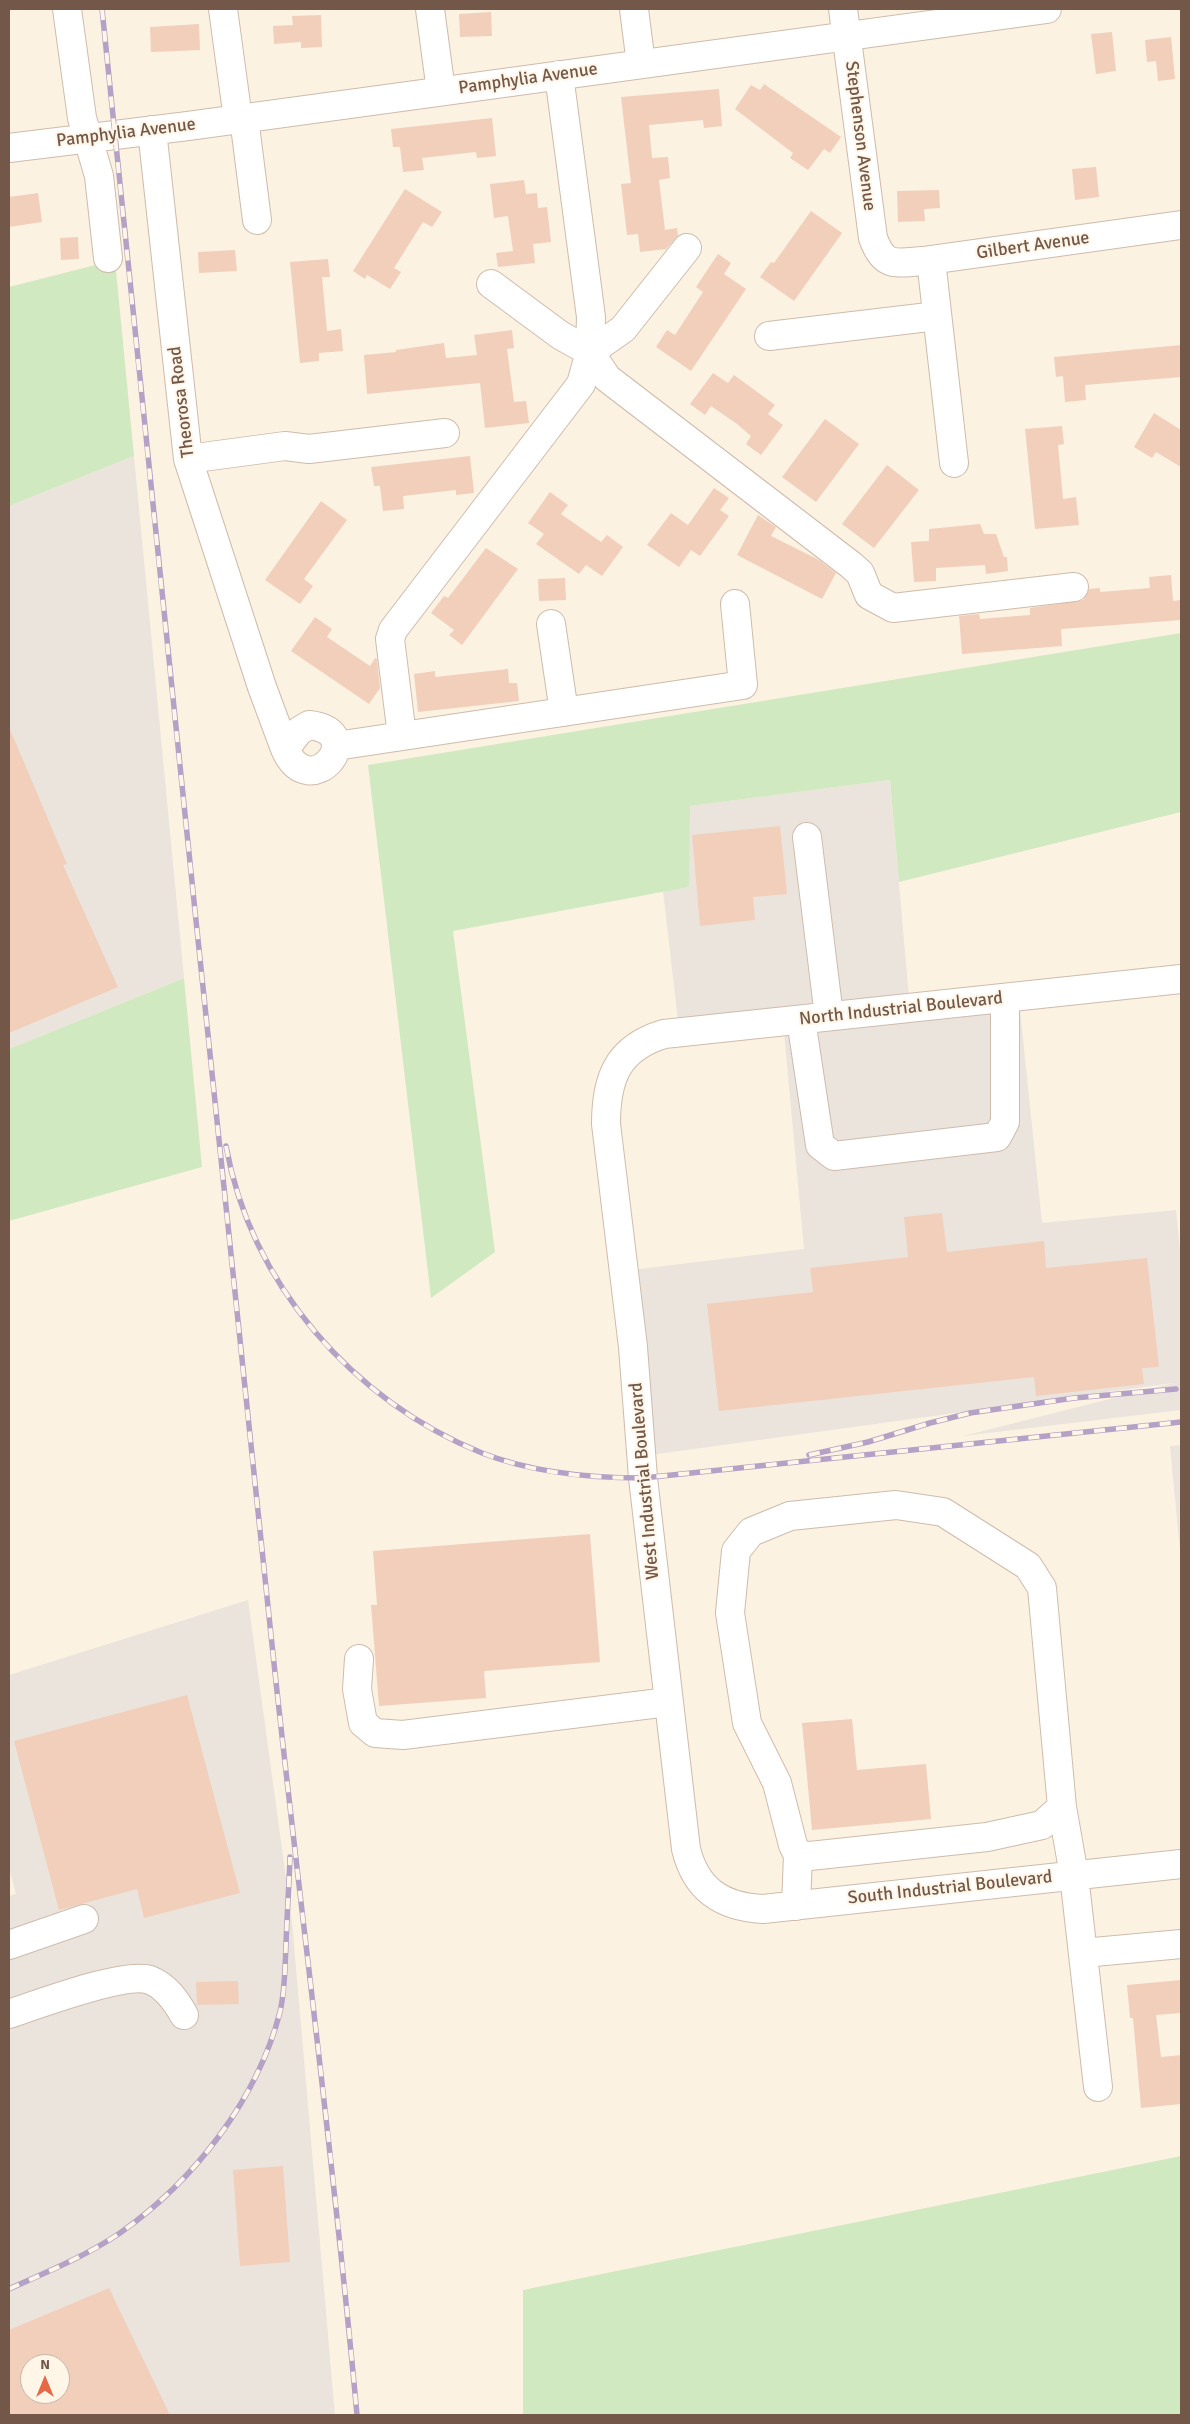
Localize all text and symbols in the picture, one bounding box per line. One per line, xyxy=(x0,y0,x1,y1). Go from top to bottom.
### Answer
street label: Pamphylia Avenue xyxy=(457,59,599,99)
street label: Stephenson Avenue xyxy=(840,60,880,212)
street label: Pamphylia Avenue xyxy=(55,114,197,152)
street label: Gilbert Avenue xyxy=(975,227,1091,265)
street label: Theorosa Road xyxy=(164,345,200,459)
street label: North Industrial Boulevard xyxy=(798,988,1004,1030)
street label: West Industrial Boulevard xyxy=(626,1382,664,1580)
street label: South Industrial Boulevard xyxy=(847,1867,1053,1909)
north arrow xyxy=(20,2354,70,2404)
text: N xyxy=(40,2356,50,2373)

